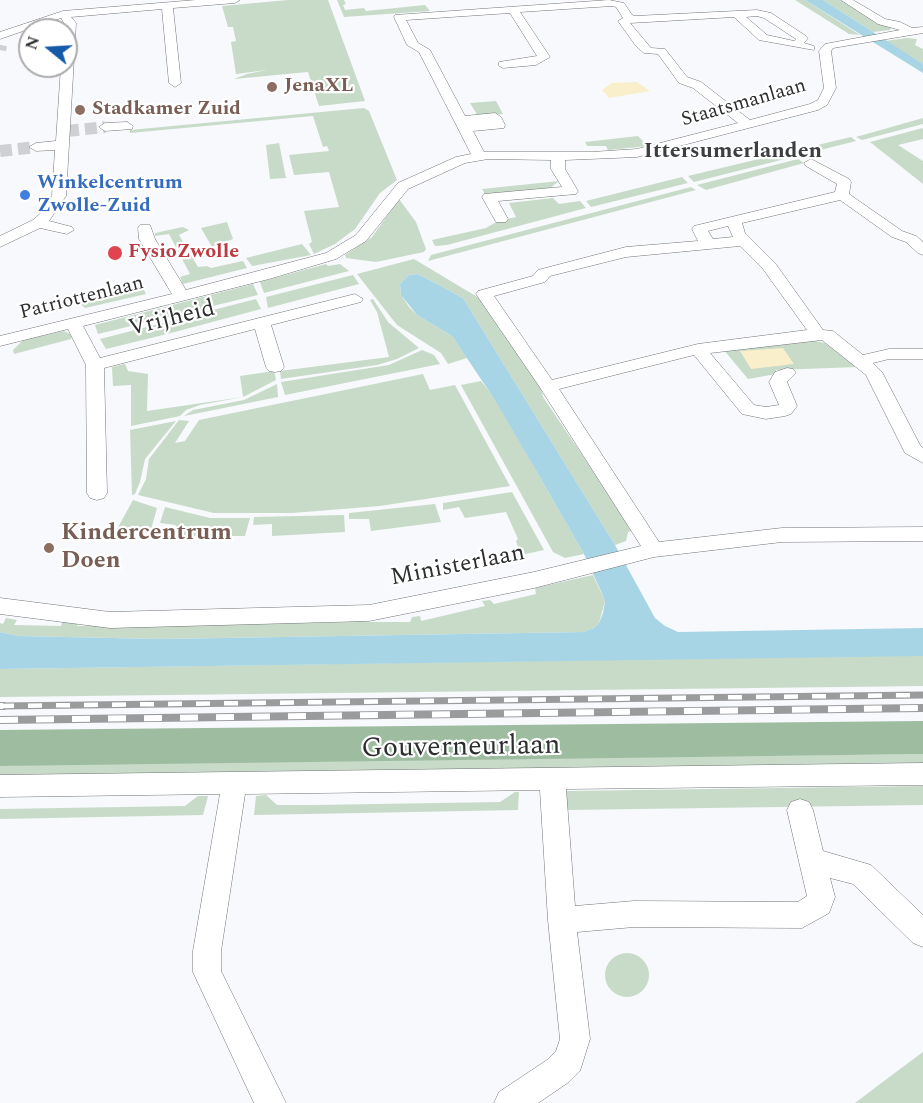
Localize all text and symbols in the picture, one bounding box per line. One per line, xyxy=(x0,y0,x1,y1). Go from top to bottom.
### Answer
north arrow xyxy=(18,18,78,78)
text: N xyxy=(19,33,46,53)
place label: JenaXL xyxy=(284,75,353,99)
street label: Staatsmanlaan xyxy=(679,75,809,133)
marker: JenaXL xyxy=(265,80,279,94)
place label: Stadkamer Zuid xyxy=(92,98,241,122)
marker: Stadkamer Zuid xyxy=(73,103,87,117)
district label: Ittersumerlanden xyxy=(644,140,822,166)
place label: Winkelcentrum Zwolle-Zuid xyxy=(37,172,183,219)
marker: Winkelcentrum Zwolle-Zuid xyxy=(18,188,32,202)
place label: FysioZwolle xyxy=(128,241,239,265)
marker: FysioZwolle xyxy=(106,244,124,262)
street label: Patriottenlaan xyxy=(17,272,147,326)
street label: Vrijheid xyxy=(126,295,218,345)
place label: Kindercentrum Doen xyxy=(61,520,232,576)
street label: Ministerlaan xyxy=(388,540,528,594)
marker: Kindercentrum Doen xyxy=(42,541,56,555)
street label: Gouverneurlaan xyxy=(361,730,561,768)

